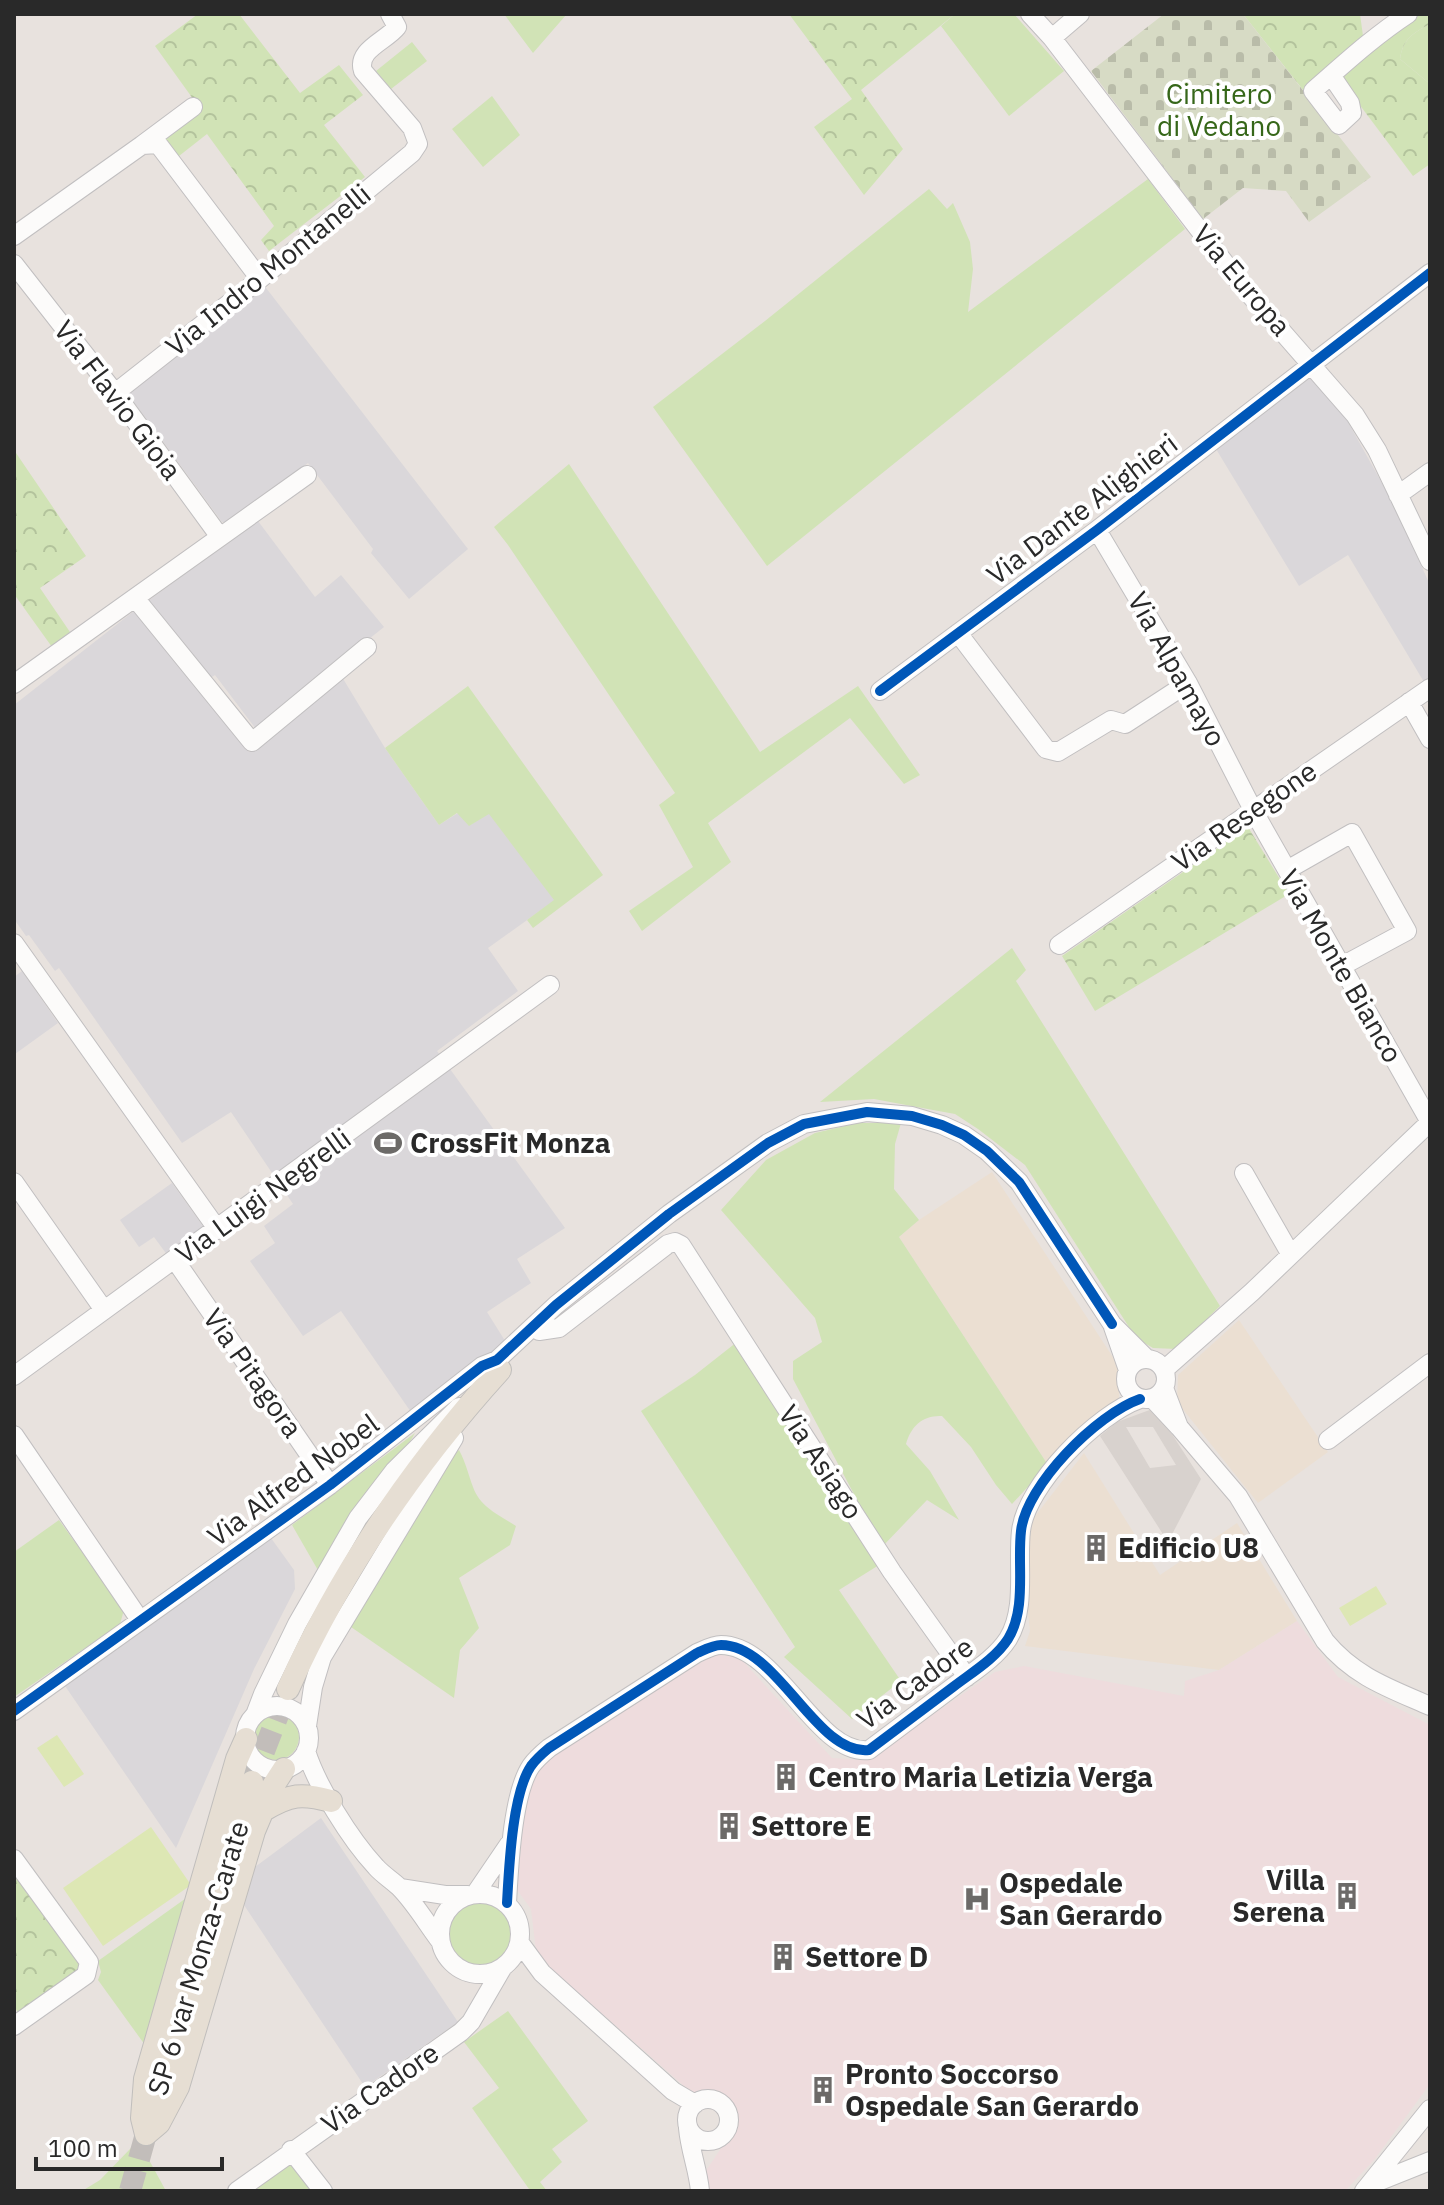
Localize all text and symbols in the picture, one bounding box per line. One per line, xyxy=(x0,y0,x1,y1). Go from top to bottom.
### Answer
park label: Cimitero di Vedano xyxy=(1157,75,1281,144)
street label: Via Indro Montanelli xyxy=(157,175,378,364)
street label: Via Europa xyxy=(1185,216,1300,343)
street label: Via Flavio Gioia xyxy=(46,312,191,487)
street label: Via Dante Alighieri xyxy=(979,425,1185,593)
street label: Via Alpamayo xyxy=(1120,585,1235,753)
street label: Via Resegone xyxy=(1164,752,1324,879)
street label: Via Monte Bianco xyxy=(1271,862,1412,1069)
street label: Via Luigi Negrelli xyxy=(168,1119,358,1272)
place label: CrossFit Monza xyxy=(410,1124,611,1161)
sports icon: CrossFit Monza xyxy=(373,1128,403,1158)
street label: Via Pitagora xyxy=(195,1301,312,1445)
street label: Via Asiago xyxy=(771,1397,872,1526)
street label: Via Alfred Nobel xyxy=(200,1405,386,1554)
place label: Edificio U8 xyxy=(1118,1529,1259,1566)
building icon: Edificio U8 xyxy=(1081,1533,1111,1563)
street label: Via Cadore xyxy=(849,1628,980,1737)
place label: Centro Maria Letizia Verga xyxy=(808,1758,1153,1795)
building icon: Centro Maria Letizia Verga xyxy=(771,1762,801,1792)
place label: Settore E xyxy=(751,1807,872,1844)
building icon: Settore E xyxy=(714,1811,744,1841)
street label: SP 6 var Monza-Carate xyxy=(138,1816,257,2099)
place label: Villa Serena xyxy=(1232,1861,1325,1930)
place label: Ospedale San Gerardo xyxy=(999,1864,1162,1933)
building icon: Villa Serena xyxy=(1332,1881,1362,1911)
hospital icon: Ospedale San Gerardo xyxy=(962,1884,992,1914)
place label: Settore D xyxy=(805,1938,928,1975)
building icon: Settore D xyxy=(768,1942,798,1972)
street label: Via Cadore xyxy=(314,2034,446,2142)
place label: Pronto Soccorso Ospedale San Gerardo xyxy=(845,2055,1139,2124)
building icon: Pronto Soccorso Ospedale San Gerardo xyxy=(808,2075,838,2105)
scale bar xyxy=(36,2121,222,2171)
text: 100 m xyxy=(48,2132,118,2164)

